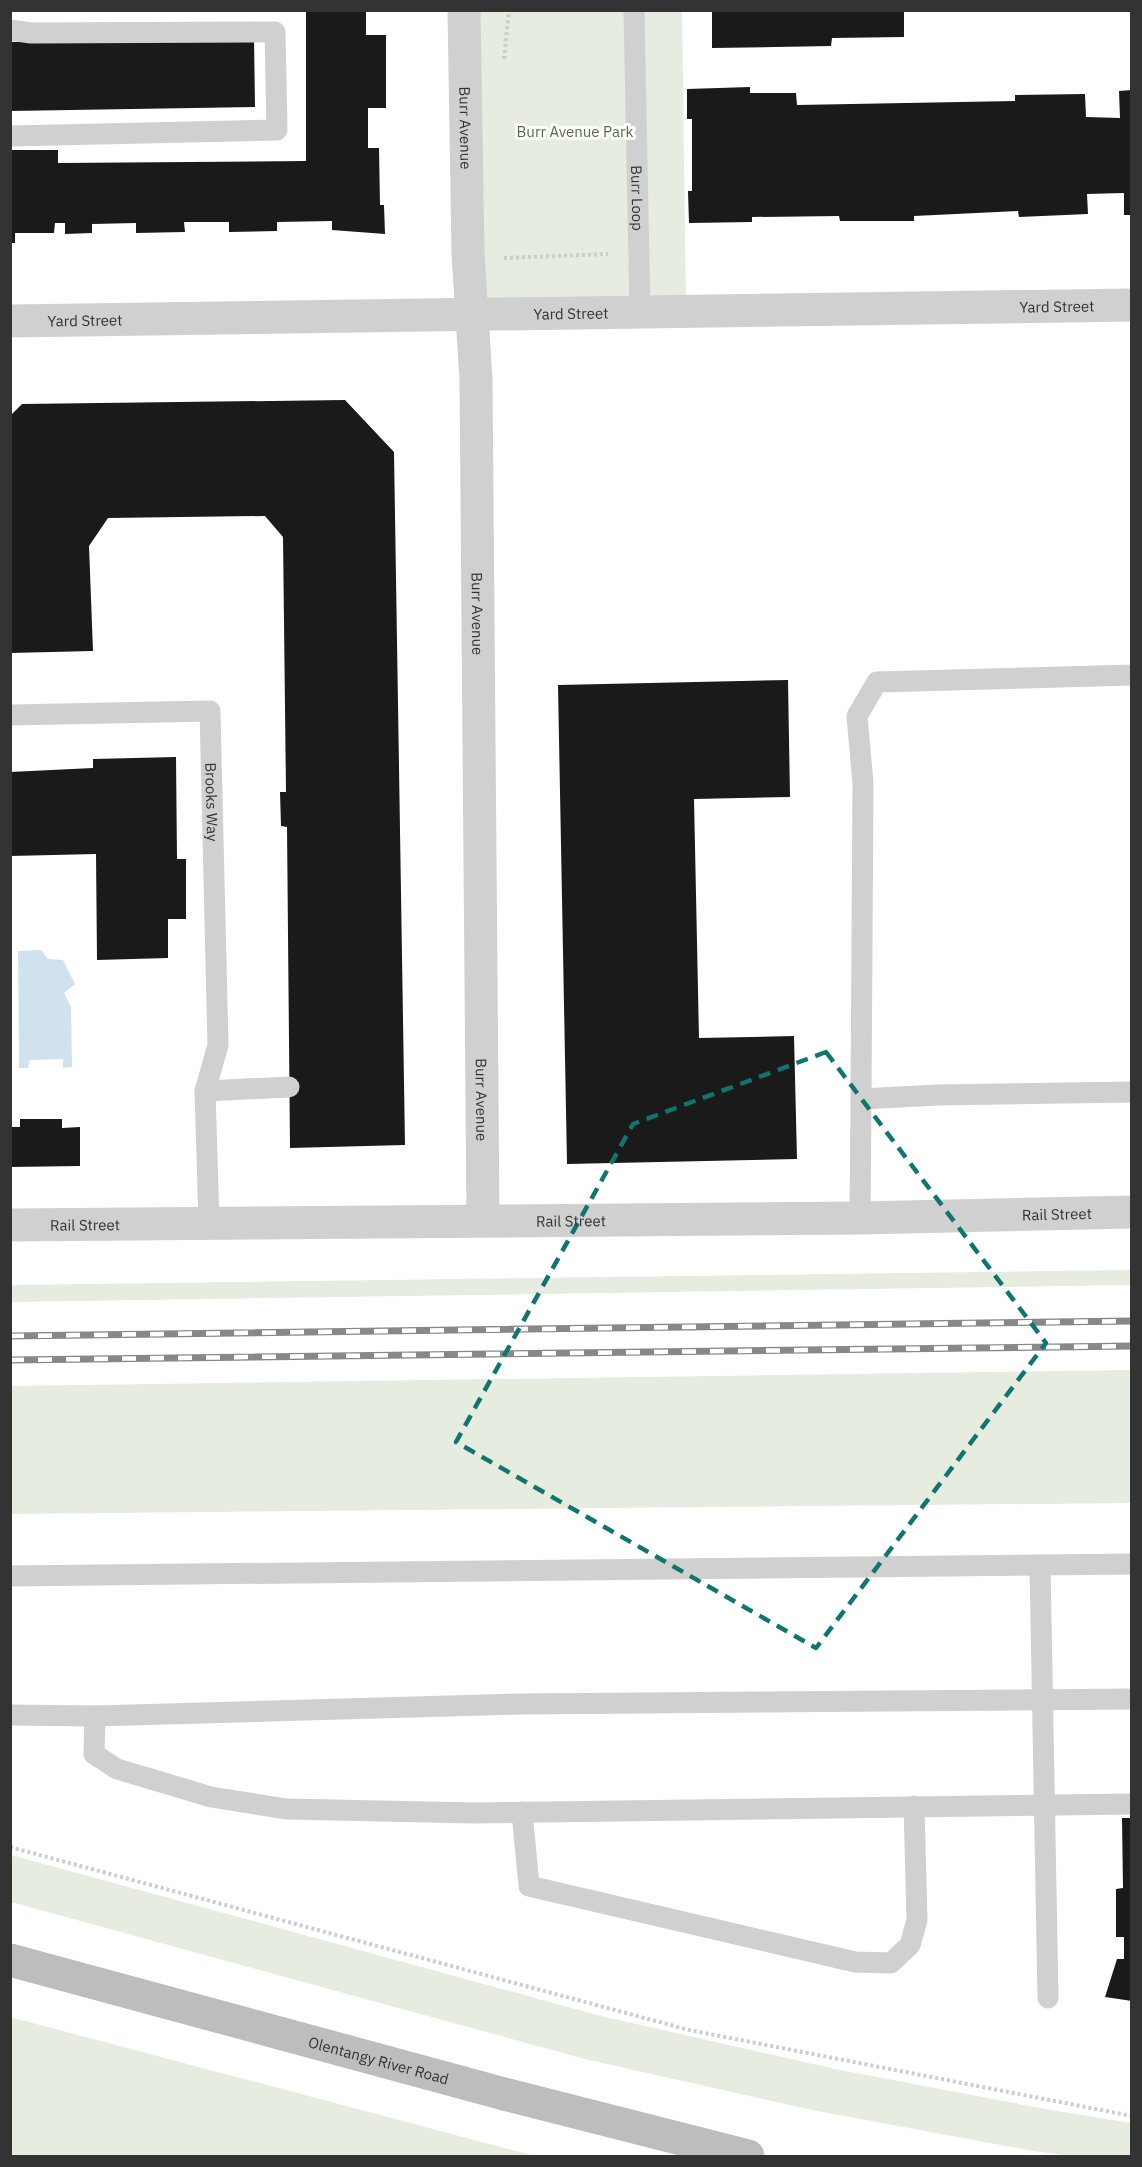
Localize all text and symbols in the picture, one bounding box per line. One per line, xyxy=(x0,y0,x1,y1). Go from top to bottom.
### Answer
street label: Burr Avenue xyxy=(456,86,476,170)
park label: Burr Avenue Park xyxy=(517,122,634,141)
street label: Burr Loop xyxy=(628,165,648,231)
street label: Yard Street xyxy=(1019,296,1095,316)
street label: Yard Street xyxy=(533,303,609,323)
street label: Yard Street xyxy=(47,310,123,330)
street label: Burr Avenue xyxy=(468,572,488,655)
street label: Brooks Way xyxy=(202,762,223,842)
street label: Burr Avenue xyxy=(472,1058,492,1141)
street label: Rail Street xyxy=(1022,1203,1092,1224)
street label: Rail Street xyxy=(536,1211,606,1230)
street label: Rail Street xyxy=(50,1215,120,1234)
street label: Olentangy River Road xyxy=(306,2032,451,2088)

